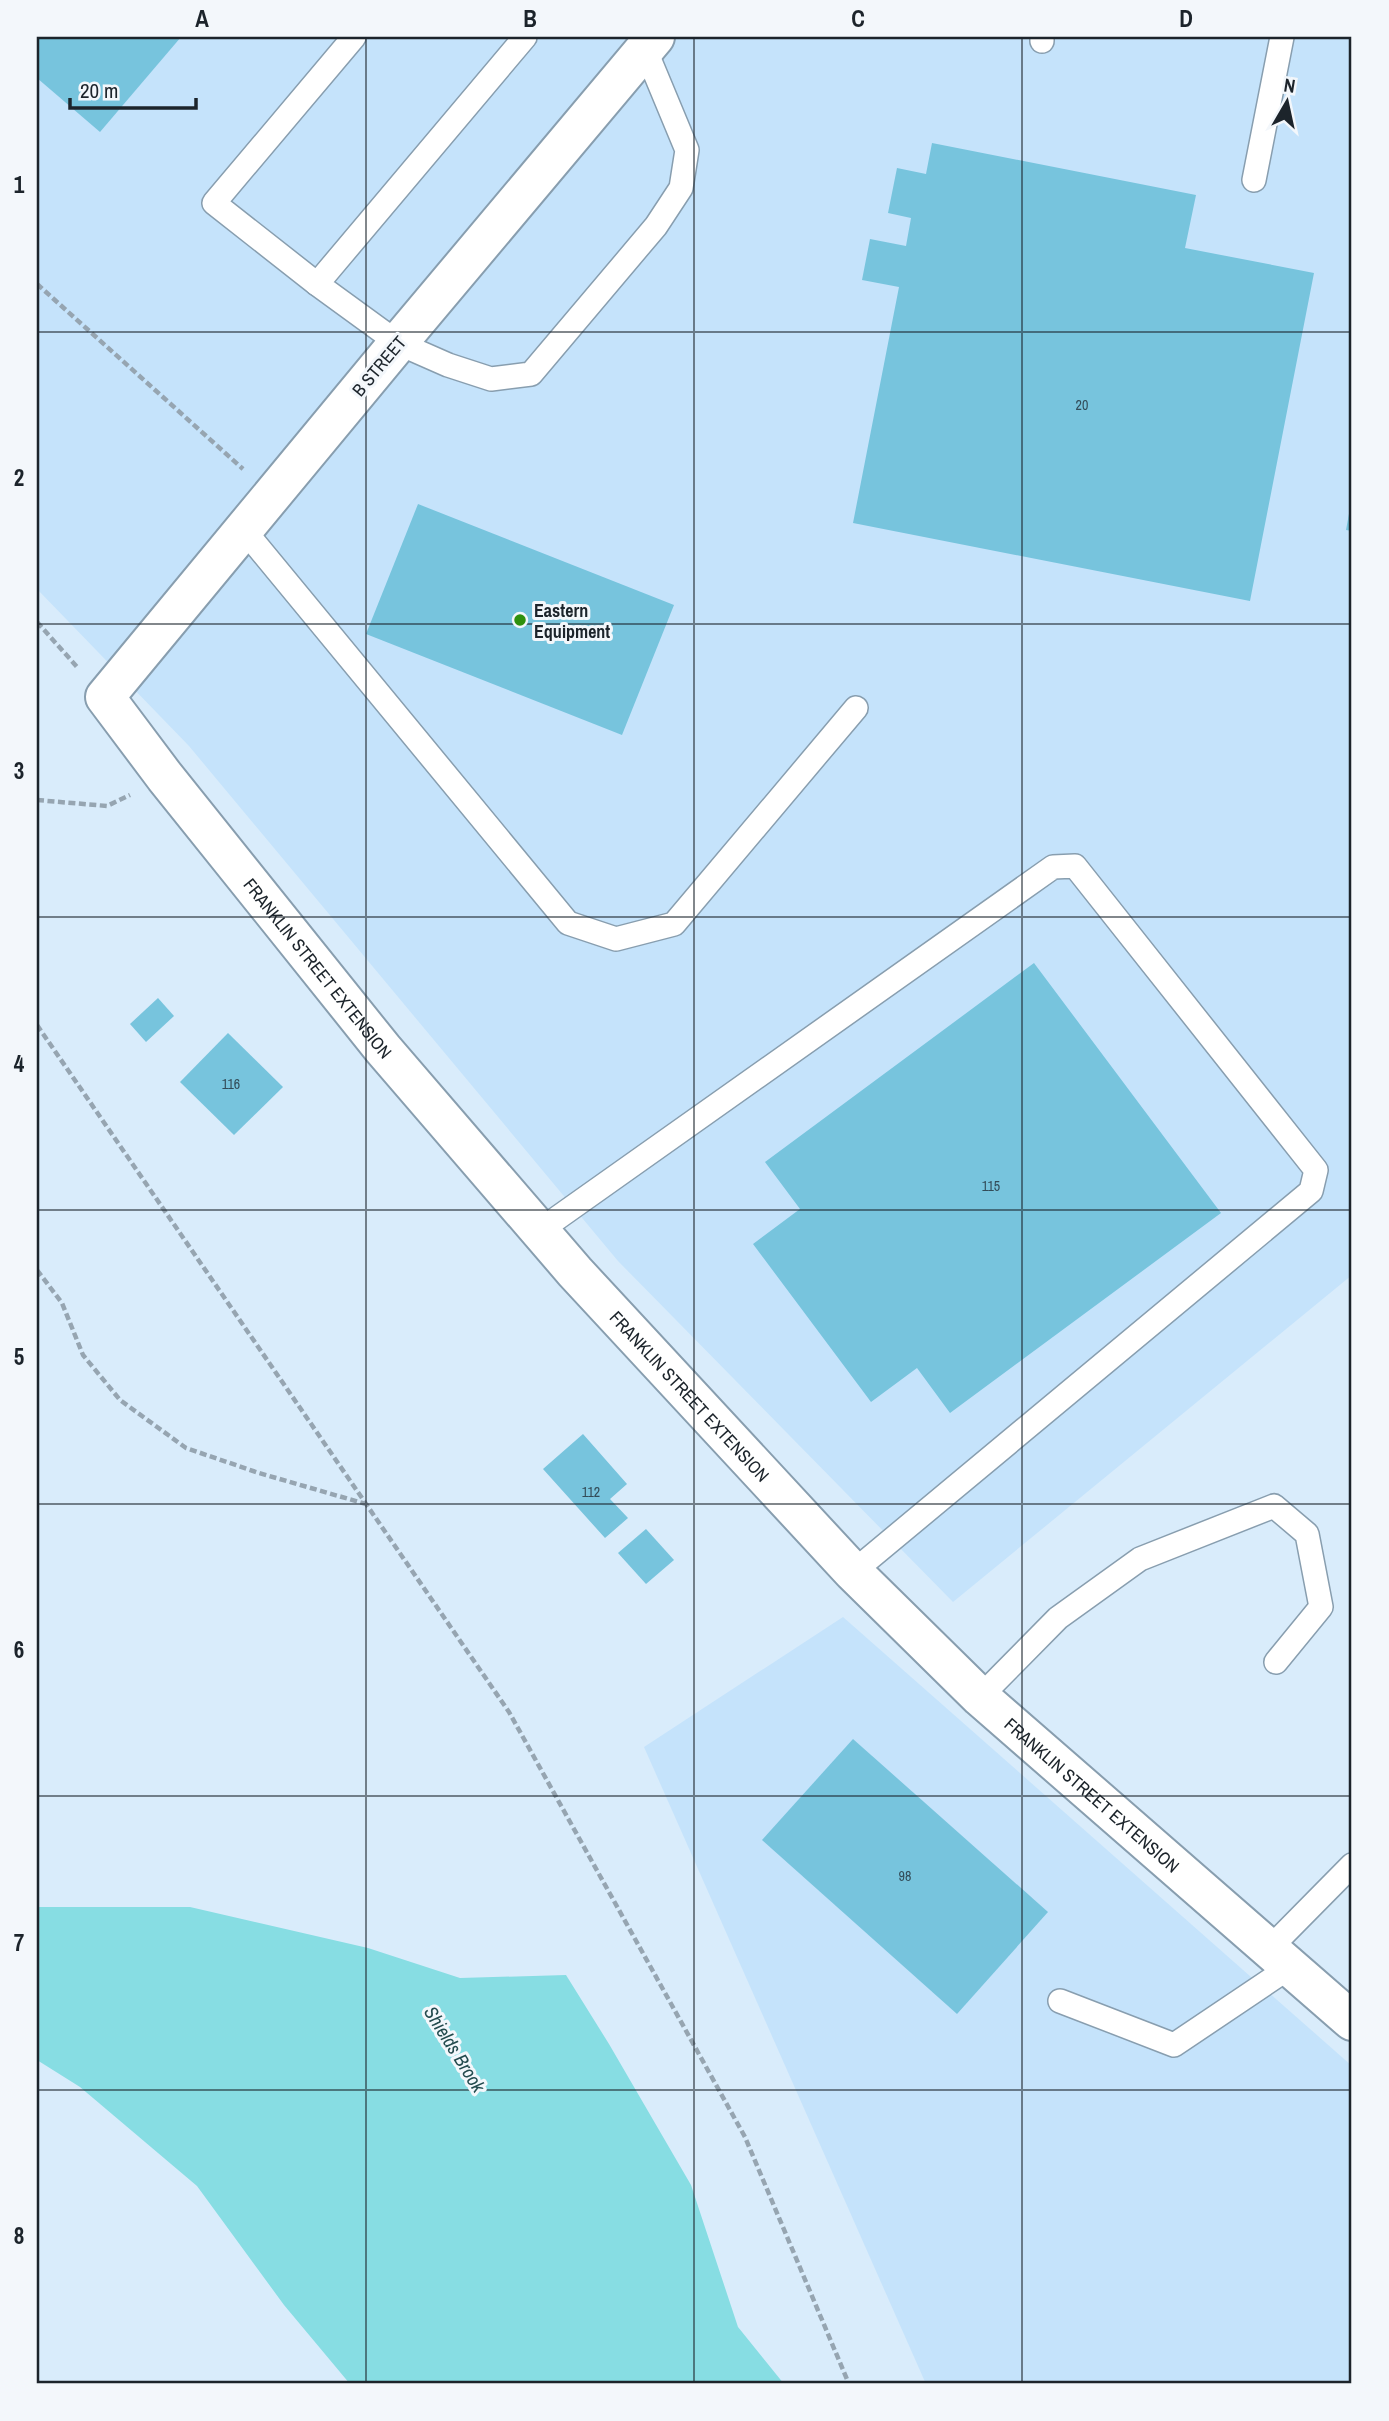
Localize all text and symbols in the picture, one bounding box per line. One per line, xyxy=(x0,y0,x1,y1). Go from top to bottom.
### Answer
text: A xyxy=(195,3,209,34)
text: B xyxy=(523,3,537,34)
text: C xyxy=(851,3,865,34)
text: D xyxy=(1179,3,1193,34)
scale bar xyxy=(70,66,196,110)
north arrow xyxy=(1252,66,1322,136)
text: N xyxy=(1282,71,1297,99)
text: 20 m xyxy=(80,76,118,105)
text: 1 xyxy=(14,169,25,200)
street label: B STREET xyxy=(346,330,412,402)
house number: 20 xyxy=(1076,396,1088,414)
text: 2 xyxy=(14,462,24,493)
place label: Eastern Equipment xyxy=(534,598,610,644)
marker: Eastern Equipment xyxy=(512,612,528,628)
text: 3 xyxy=(14,755,24,786)
street label: FRANKLIN STREET EXTENSION xyxy=(238,873,398,1064)
text: 4 xyxy=(14,1048,25,1079)
house number: 116 xyxy=(222,1075,240,1093)
house number: 115 xyxy=(982,1177,1000,1195)
street label: FRANKLIN STREET EXTENSION xyxy=(604,1305,775,1487)
text: 5 xyxy=(14,1341,24,1372)
house number: 112 xyxy=(582,1483,600,1501)
text: 6 xyxy=(14,1634,24,1665)
street label: FRANKLIN STREET EXTENSION xyxy=(999,1712,1185,1878)
house number: 98 xyxy=(899,1867,911,1885)
text: 7 xyxy=(14,1927,24,1958)
water label: Shields Brook xyxy=(418,2001,492,2098)
text: 8 xyxy=(14,2220,24,2251)

